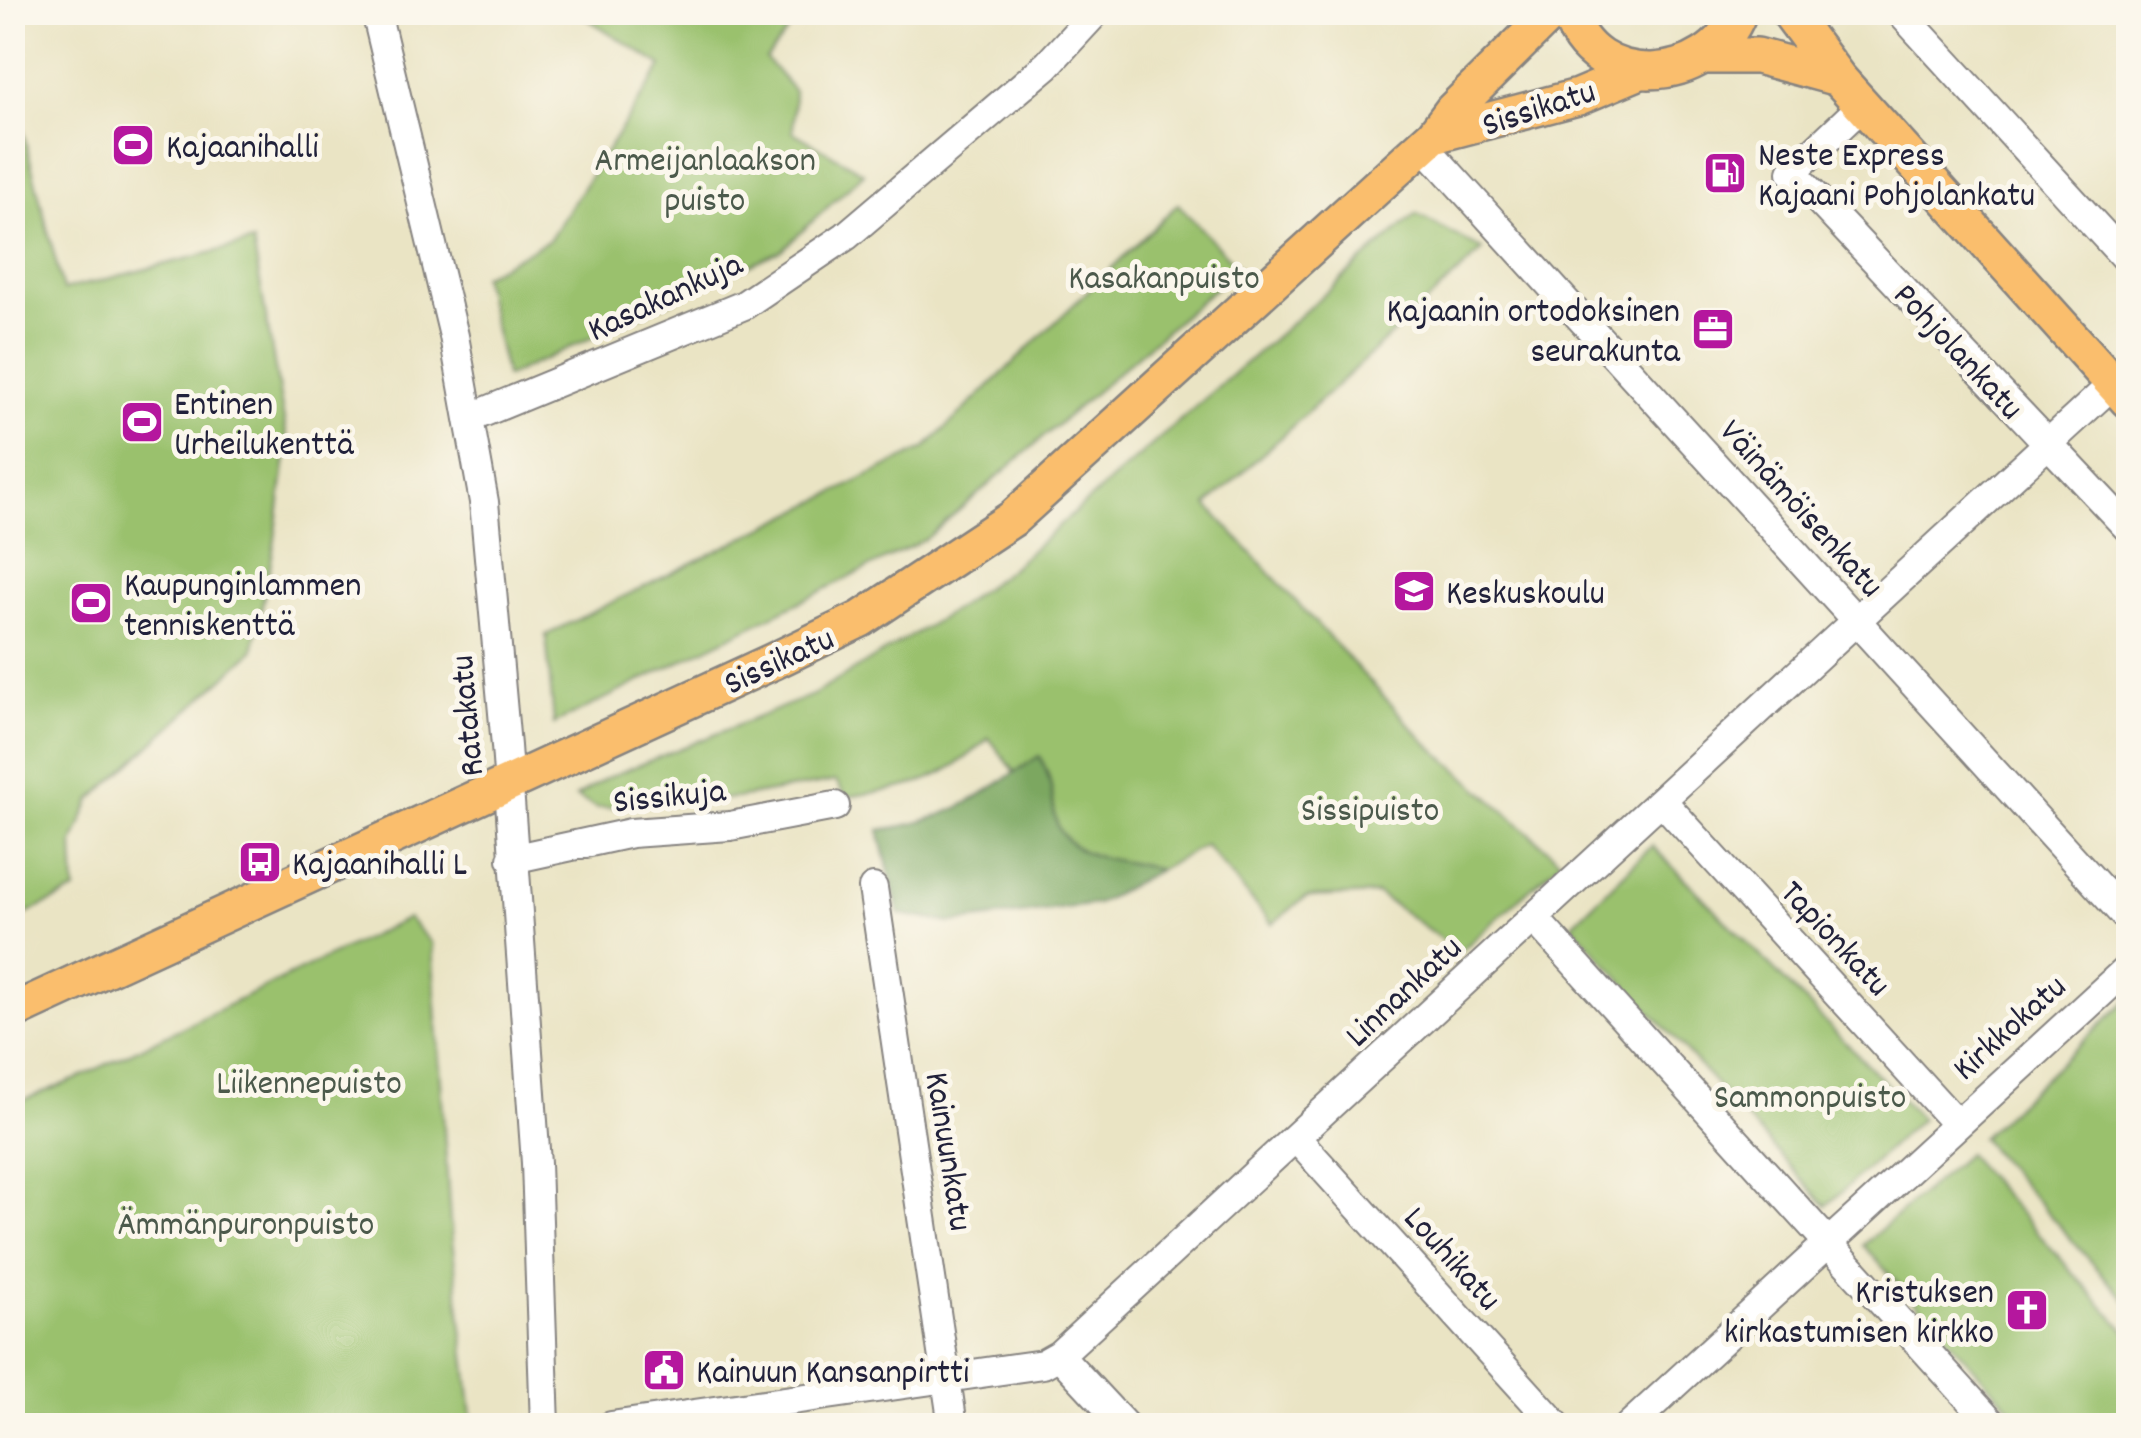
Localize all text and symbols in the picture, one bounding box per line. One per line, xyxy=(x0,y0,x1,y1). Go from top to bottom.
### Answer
street label: Sissikatu xyxy=(1476,69,1603,153)
sports icon: Kajaanihalli xyxy=(110,122,156,168)
place label: Kajaanihalli xyxy=(166,125,319,175)
place label: Neste Express Kajaani Pohjolankatu xyxy=(1758,133,2035,223)
park label: Armeijanlaakson puisto xyxy=(594,138,816,228)
fuel station icon: Neste Express Kajaani Pohjolankatu xyxy=(1702,150,1748,196)
street label: Kasakankuja xyxy=(580,242,752,357)
park label: Kasakanpuisto xyxy=(1068,256,1260,306)
street label: Pohjolankatu xyxy=(1879,273,2033,433)
place label: Kajaanin ortodoksinen seurakunta xyxy=(1386,289,1681,379)
office icon: Kajaanin ortodoksinen seurakunta xyxy=(1690,306,1736,352)
place label: Entinen Urheilukenttä xyxy=(174,382,355,472)
sports icon: Entinen Urheilukenttä xyxy=(119,399,165,445)
street label: Väinämöisenkatu xyxy=(1705,410,1893,611)
place label: Kaupunginlammen tenniskenttä xyxy=(124,563,361,653)
school or university icon: Keskuskoulu xyxy=(1391,568,1437,614)
place label: Keskuskoulu xyxy=(1446,571,1605,621)
sports icon: Kaupunginlammen tenniskenttä xyxy=(68,580,114,626)
street label: Sissikatu xyxy=(717,616,843,711)
street label: Ratakatu xyxy=(440,653,500,778)
street label: Sissikuja xyxy=(611,768,729,830)
park label: Sissipuisto xyxy=(1301,788,1439,838)
bus stop icon: Kajaanihalli L xyxy=(237,839,283,885)
place label: Kajaanihalli L xyxy=(292,842,467,892)
street label: Tapionkatu xyxy=(1766,871,1901,1010)
street label: Linnankatu xyxy=(1336,926,1475,1061)
street label: Kirkkokatu xyxy=(1943,965,2080,1095)
park label: Liikennepuisto xyxy=(216,1061,402,1111)
street label: Kainuunkatu xyxy=(909,1069,983,1235)
park label: Sammonpuisto xyxy=(1714,1075,1906,1125)
street label: Louhikatu xyxy=(1389,1197,1511,1324)
park label: Ämmänpuronpuisto xyxy=(118,1202,374,1252)
place label: Kristuksen kirkastumisen kirkko xyxy=(1724,1270,1994,1360)
church icon: Kristuksen kirkastumisen kirkko xyxy=(2004,1287,2050,1333)
public building icon: Kainuun Kansanpirtti xyxy=(641,1347,687,1393)
place label: Kainuun Kansanpirtti xyxy=(696,1350,969,1400)

